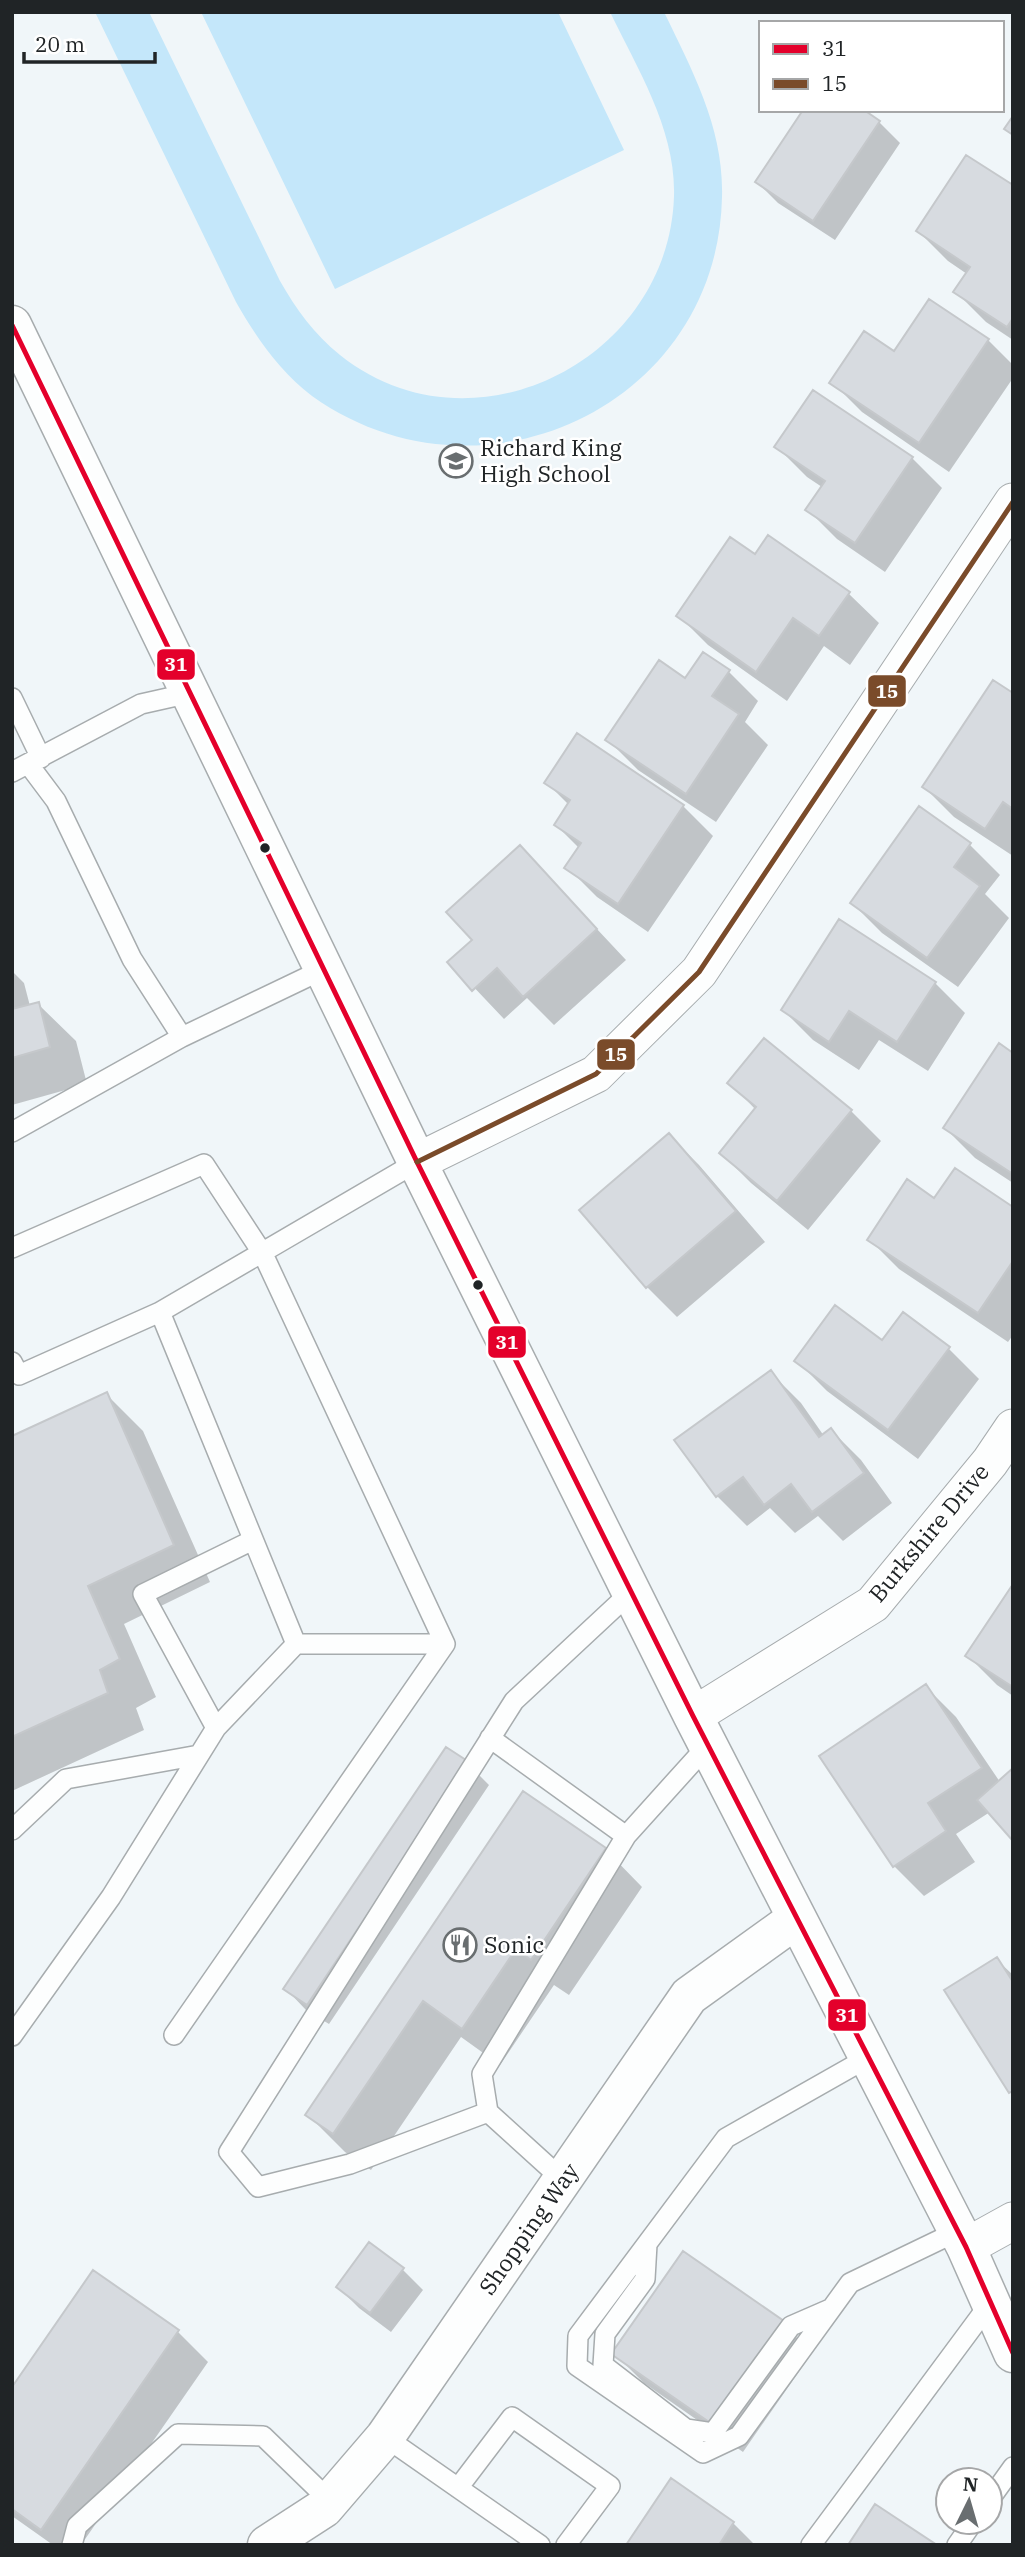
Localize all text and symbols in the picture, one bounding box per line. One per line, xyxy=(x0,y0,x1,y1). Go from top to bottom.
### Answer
scale bar xyxy=(24,21,156,65)
legend xyxy=(759,21,1004,112)
text: 20 m xyxy=(35,30,85,58)
text: 31 xyxy=(822,34,847,62)
text: 15 xyxy=(822,69,847,97)
place label: Richard King High School xyxy=(480,432,622,488)
school or university icon: Richard King High School xyxy=(437,442,475,480)
line badge: 31 xyxy=(156,648,196,681)
text: 31 xyxy=(165,652,187,676)
line badge: 15 xyxy=(867,674,907,708)
text: 15 xyxy=(876,679,898,703)
unlabelled marker xyxy=(258,841,272,855)
line badge: 15 xyxy=(596,1038,636,1071)
text: 15 xyxy=(605,1042,627,1066)
unlabelled marker xyxy=(471,1278,485,1292)
line badge: 31 xyxy=(487,1325,527,1359)
text: 31 xyxy=(496,1330,518,1354)
street label: Burkshire Drive xyxy=(862,1457,995,1608)
restaurant icon: Sonic xyxy=(441,1926,479,1964)
place label: Sonic xyxy=(484,1929,544,1959)
line badge: 31 xyxy=(827,1998,867,2032)
text: 31 xyxy=(836,2003,858,2027)
street label: Shopping Way xyxy=(472,2156,585,2300)
north arrow xyxy=(934,2466,1004,2536)
text: N xyxy=(962,2471,979,2497)

